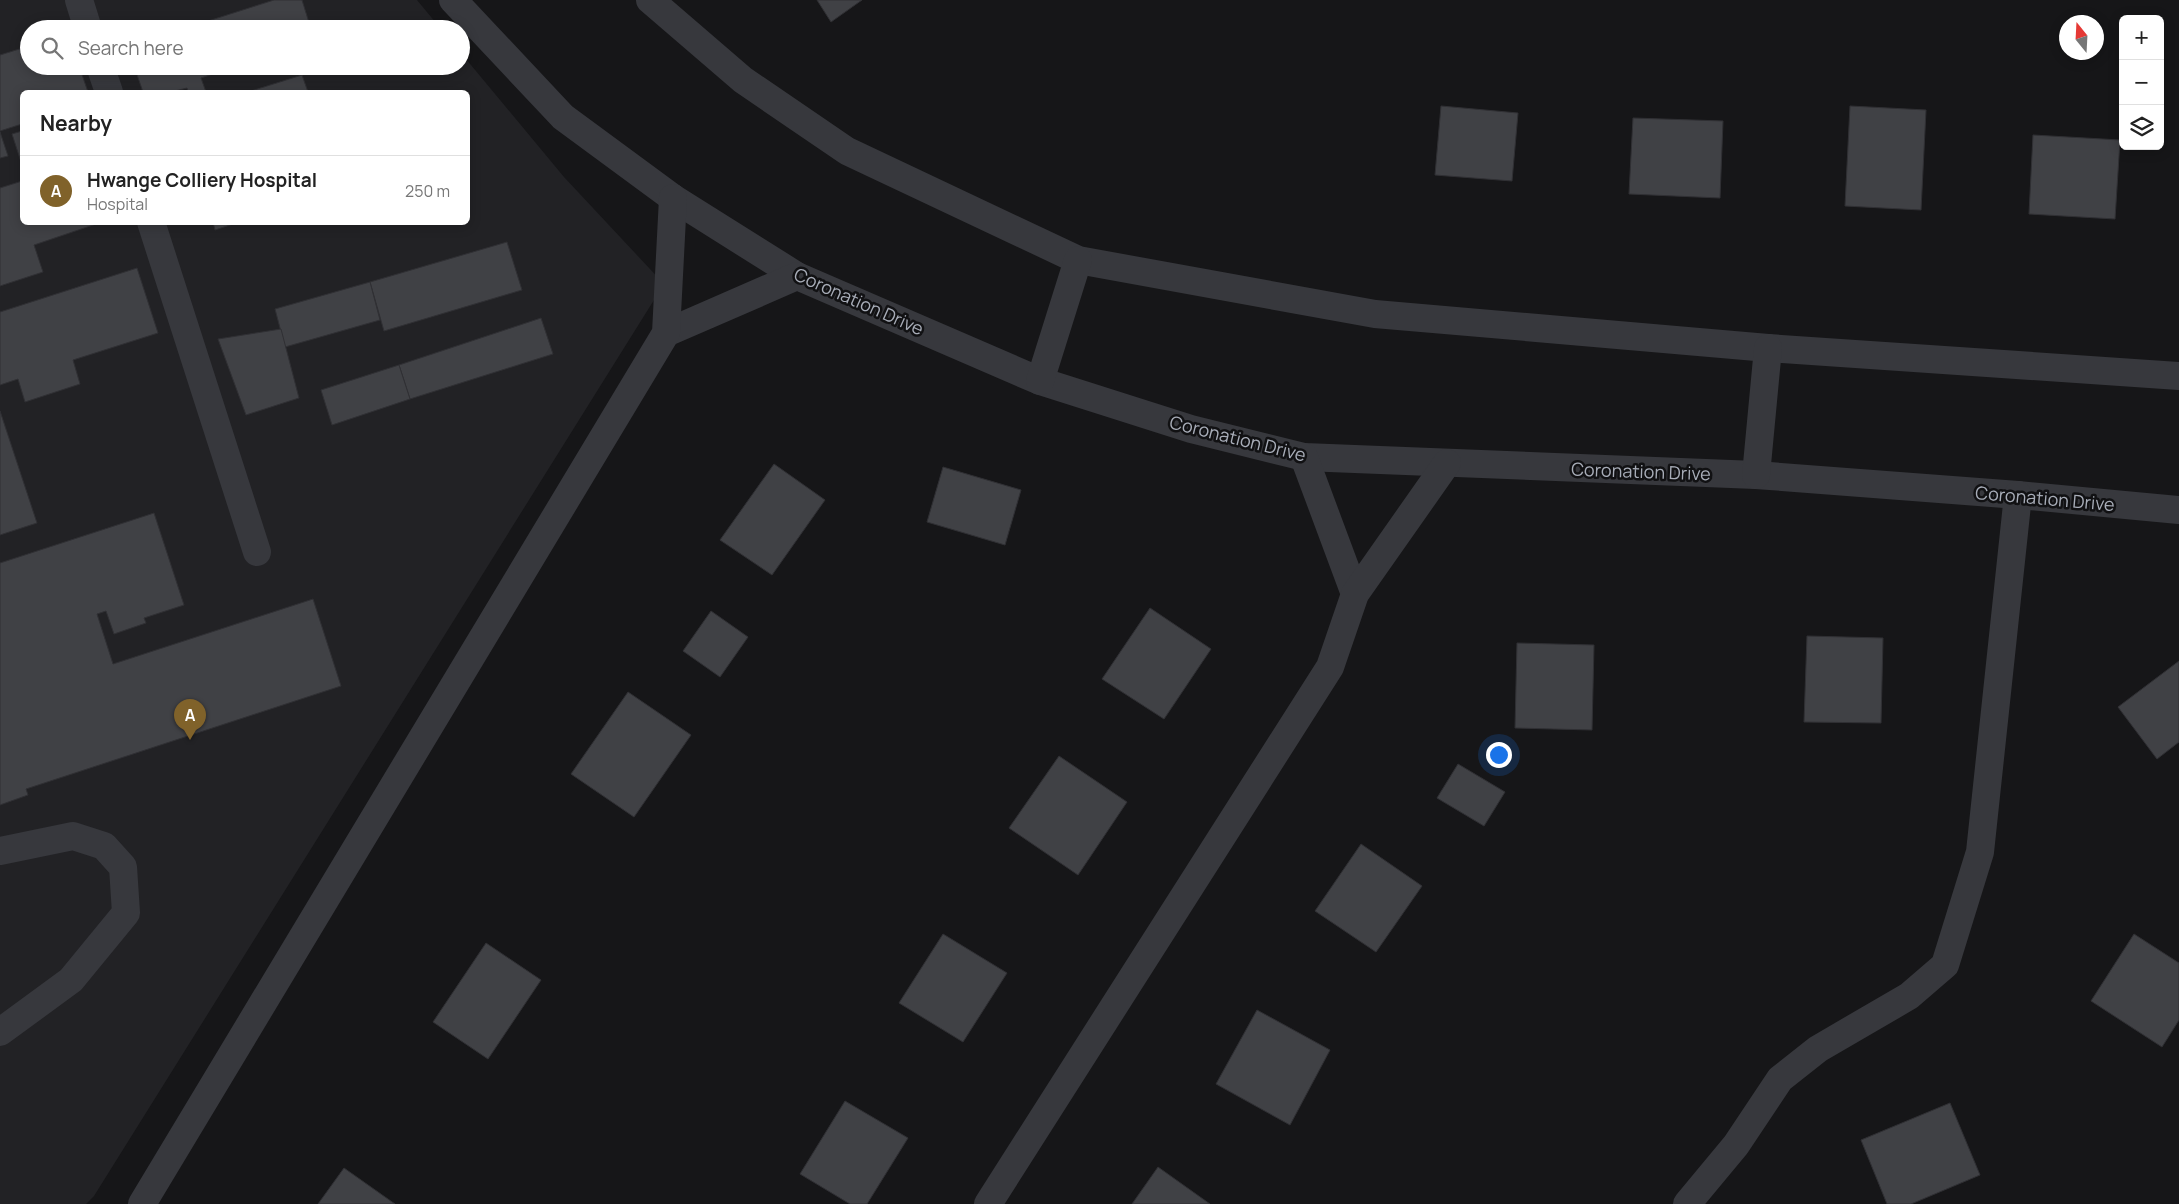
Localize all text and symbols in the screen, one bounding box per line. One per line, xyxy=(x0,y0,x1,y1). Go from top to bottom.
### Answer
north arrow xyxy=(2059,15,2104,60)
map controls xyxy=(2119,15,2164,150)
button: + xyxy=(2119,15,2164,60)
search box xyxy=(20,20,470,75)
icon: search xyxy=(38,34,66,62)
text: Search here xyxy=(78,35,184,61)
button: − xyxy=(2119,60,2164,105)
button: layers xyxy=(2119,105,2164,150)
text: Nearby xyxy=(40,109,112,137)
text: Hwange Colliery Hospital xyxy=(87,167,317,193)
text: A xyxy=(51,180,61,202)
text: 250 m xyxy=(405,180,450,202)
text: Hospital xyxy=(87,193,148,215)
street label: Coronation Drive xyxy=(790,262,928,340)
street label: Coronation Drive xyxy=(1167,409,1309,467)
street label: Coronation Drive xyxy=(1571,457,1711,485)
street label: Coronation Drive xyxy=(1974,480,2116,516)
pin: A xyxy=(174,699,206,740)
your location xyxy=(1486,742,1512,768)

